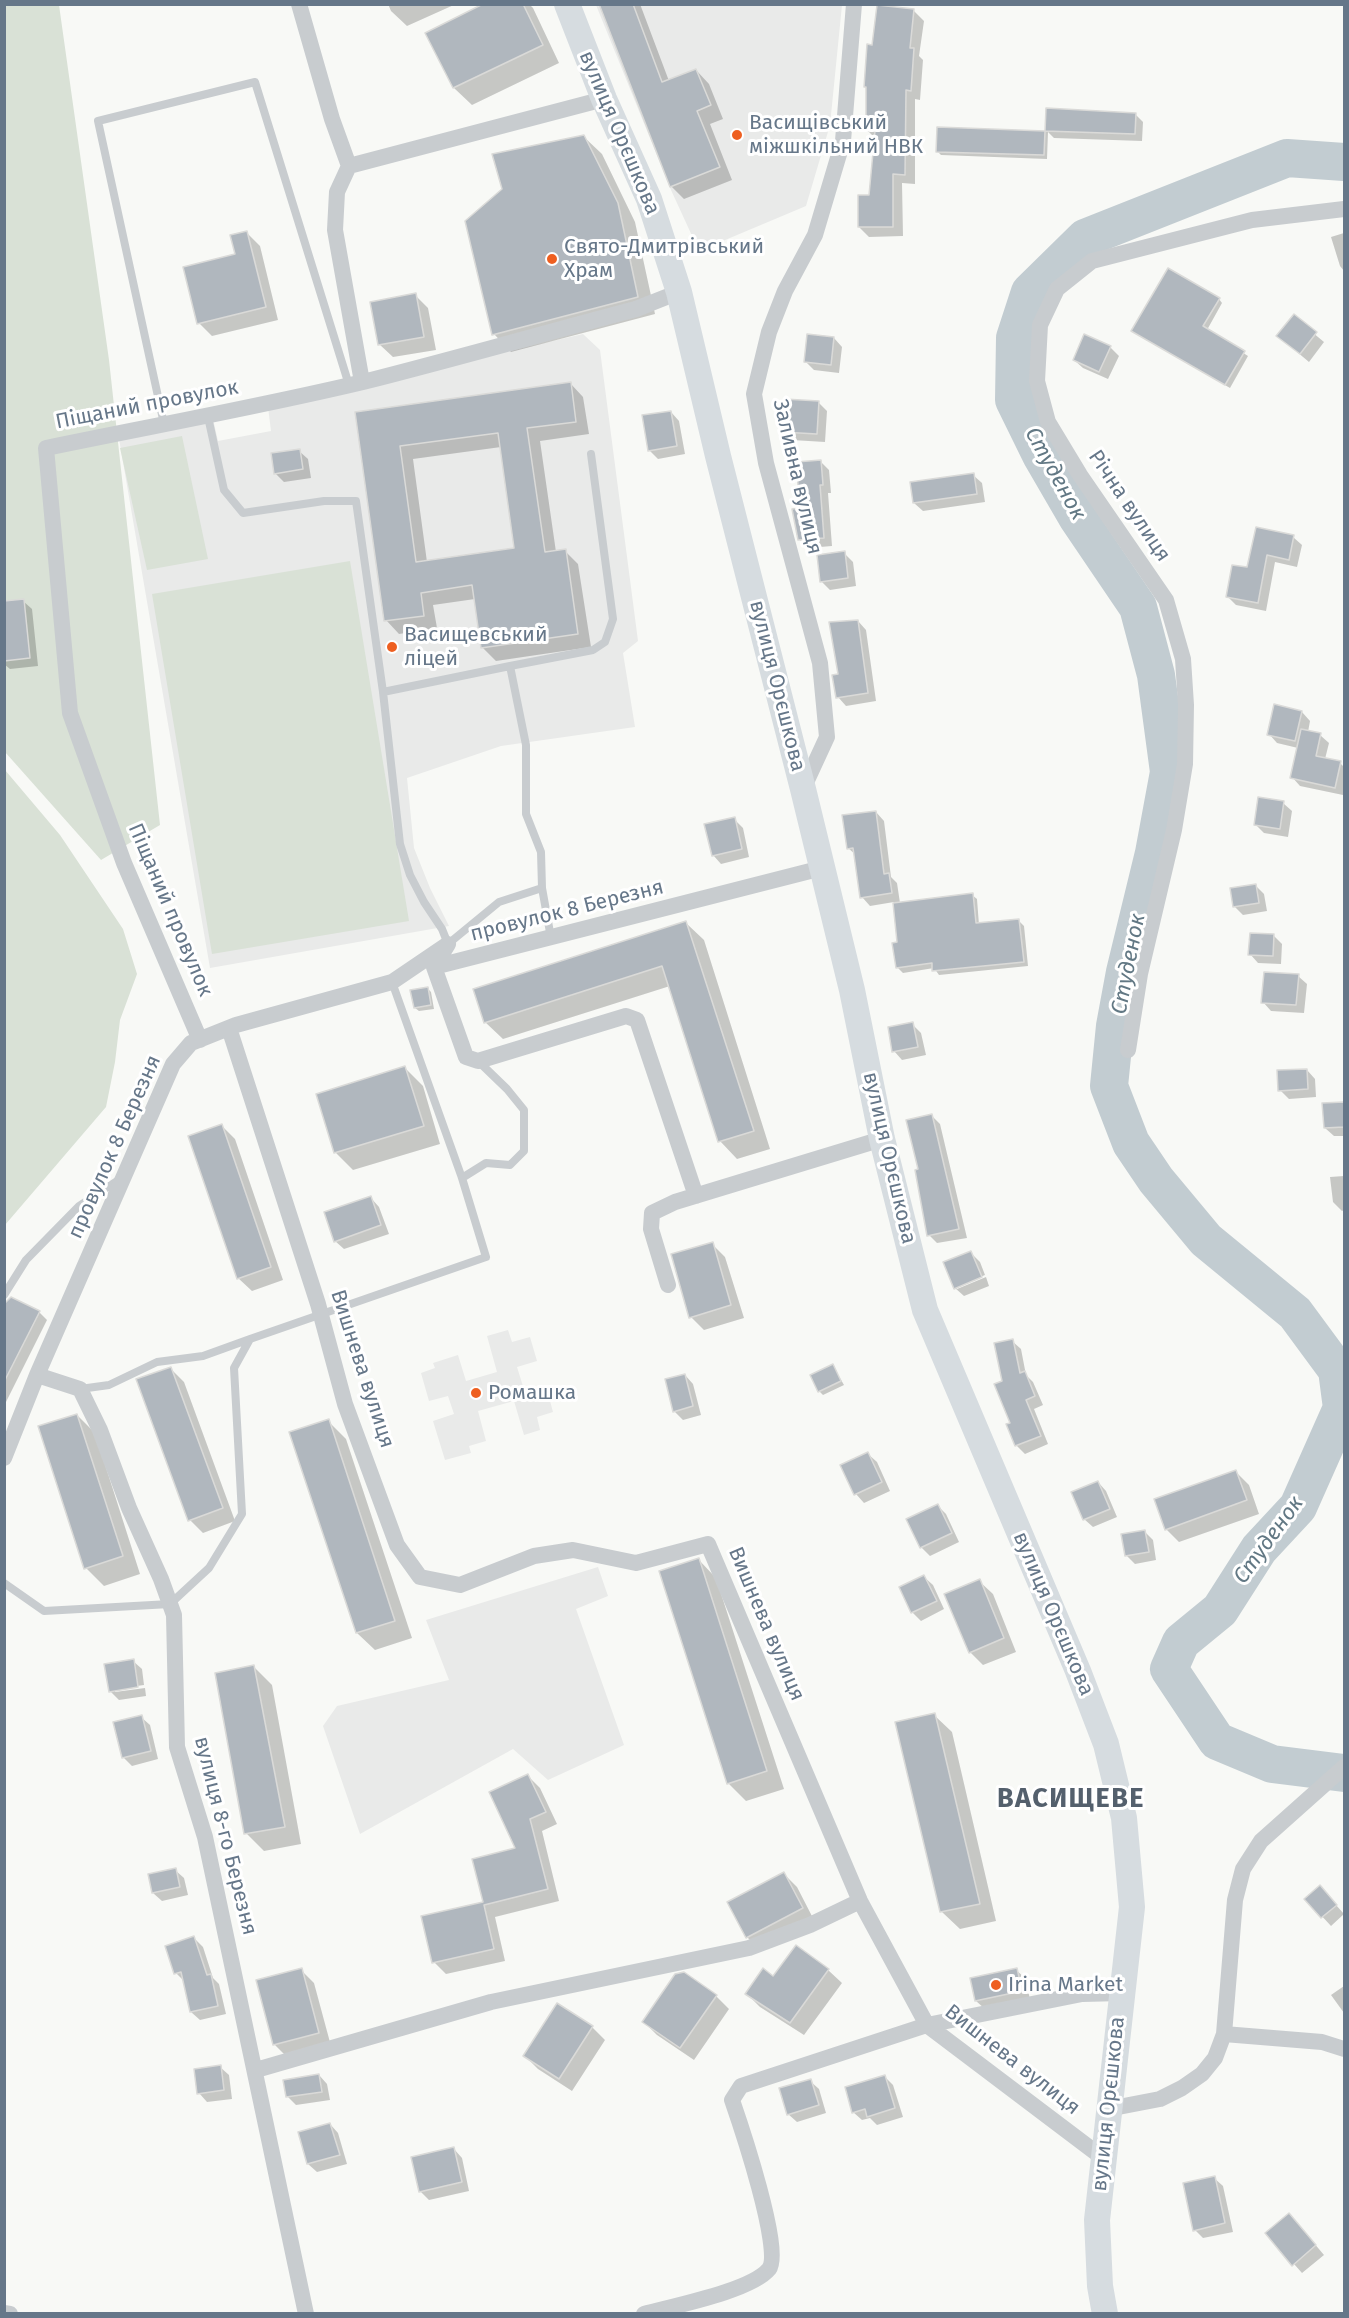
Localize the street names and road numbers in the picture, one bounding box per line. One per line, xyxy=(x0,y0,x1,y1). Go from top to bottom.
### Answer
street label: вулиця Орєшкова xyxy=(573,47,665,219)
street label: Піщаний провулок xyxy=(54,375,240,435)
street label: Заливна вулиця xyxy=(767,397,827,557)
street label: Річна вулиця xyxy=(1082,445,1176,567)
street label: вулиця Орєшкова xyxy=(744,598,810,774)
street label: Піщаний провулок xyxy=(122,820,218,1000)
street label: провулок 8 Березня xyxy=(468,875,666,947)
street label: провулок 8 Березня xyxy=(63,1051,167,1243)
street label: вулиця Орєшкова xyxy=(857,1070,921,1246)
street label: Вишнева вулиця xyxy=(325,1287,399,1451)
street label: вулиця Орєшкова xyxy=(1007,1528,1099,1700)
street label: Вишнева вулиця xyxy=(722,1543,810,1705)
street label: вулиця 8-го Березня xyxy=(188,1734,262,1938)
street label: Вишнева вулиця xyxy=(939,1999,1085,2121)
street label: вулиця Орєшкова xyxy=(1087,2015,1131,2193)

